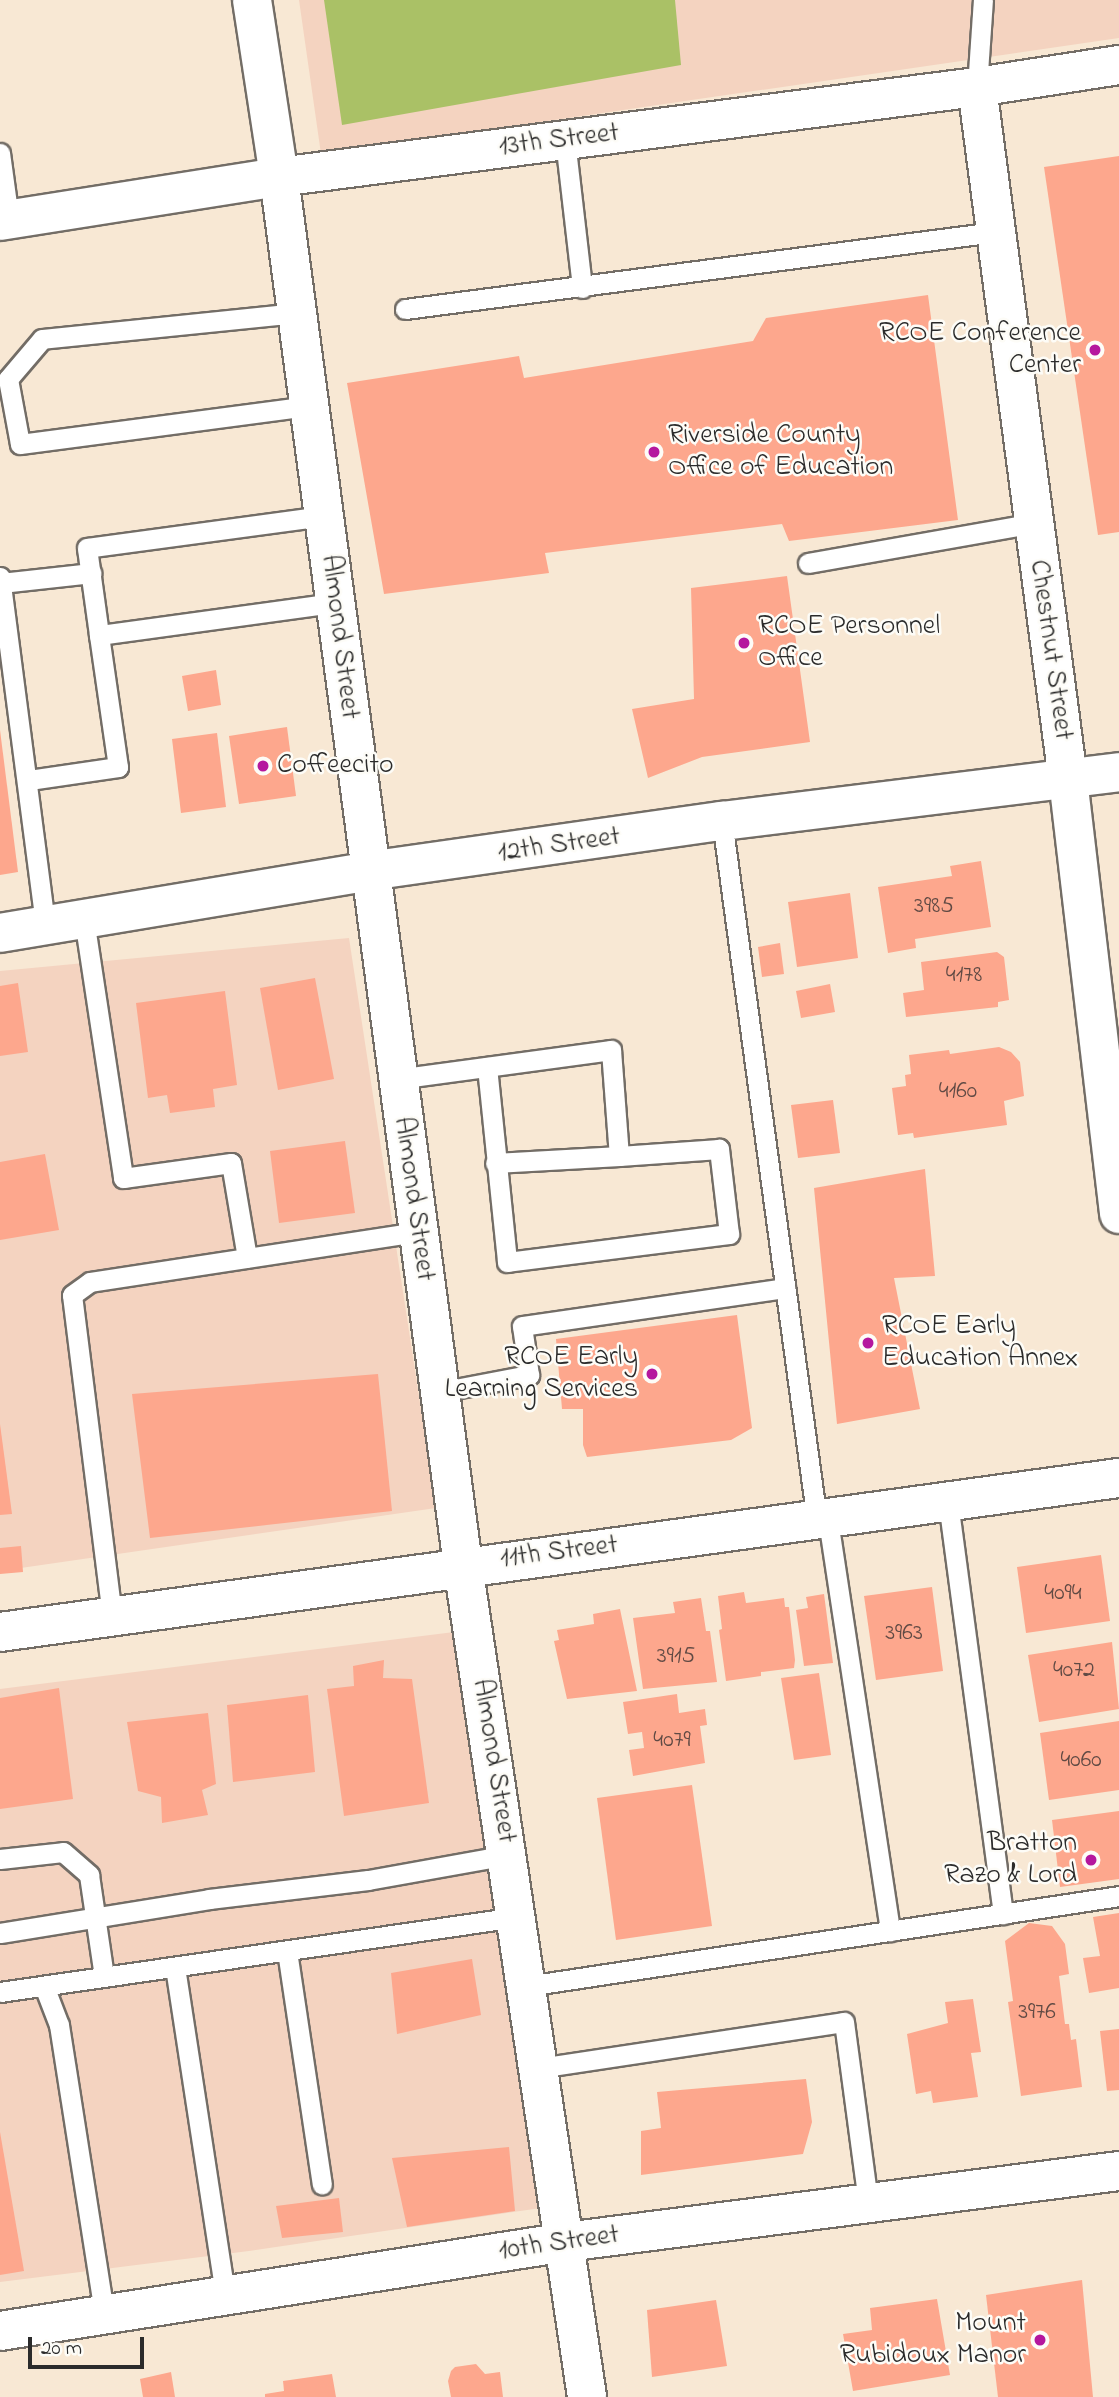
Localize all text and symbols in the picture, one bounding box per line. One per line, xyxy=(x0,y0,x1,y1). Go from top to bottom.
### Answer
street label: 13th Street xyxy=(497,117,621,165)
place label: RCOE Conference Center xyxy=(879,317,1081,383)
marker: RCOE Conference Center xyxy=(1087,342,1103,358)
place label: Riverside County Office of Education xyxy=(668,419,893,485)
marker: Riverside County Office of Education xyxy=(646,444,662,460)
street label: Almond Street xyxy=(312,553,366,721)
street label: Chestnut Street xyxy=(1021,558,1079,742)
place label: RCOE Personnel Office xyxy=(758,610,940,676)
marker: RCOE Personnel Office xyxy=(736,635,752,651)
place label: Coffeecito xyxy=(277,749,394,783)
marker: Coffeecito xyxy=(255,758,271,774)
street label: 12th Street xyxy=(496,821,622,871)
house number: 3985 xyxy=(914,893,954,921)
house number: 4178 xyxy=(946,962,982,990)
house number: 4160 xyxy=(939,1078,977,1106)
street label: Almond Street xyxy=(385,1115,441,1283)
place label: RCOE Early Education Annex xyxy=(882,1310,1078,1376)
marker: RCOE Early Education Annex xyxy=(860,1335,876,1351)
place label: RCOE Early Learning Services xyxy=(445,1341,638,1407)
marker: RCOE Early Learning Services xyxy=(644,1366,660,1382)
street label: 11th Street xyxy=(498,1529,620,1577)
house number: 4094 xyxy=(1044,1580,1082,1608)
house number: 3963 xyxy=(885,1620,923,1648)
house number: 3915 xyxy=(657,1643,695,1671)
house number: 4072 xyxy=(1053,1657,1095,1685)
street label: Almond Street xyxy=(463,1677,523,1845)
house number: 4079 xyxy=(653,1727,691,1755)
house number: 4060 xyxy=(1060,1747,1102,1775)
place label: Bratton Razo & Lord xyxy=(944,1827,1077,1893)
marker: Bratton Razo & Lord xyxy=(1083,1852,1099,1868)
house number: 3976 xyxy=(1018,1999,1056,2027)
street label: 10th Street xyxy=(497,2219,621,2269)
place label: Mount Rubidoux Manor xyxy=(840,2307,1026,2373)
scale bar xyxy=(32,2324,147,2368)
marker: Mount Rubidoux Manor xyxy=(1032,2332,1048,2348)
text: 20 m xyxy=(41,2334,82,2364)

